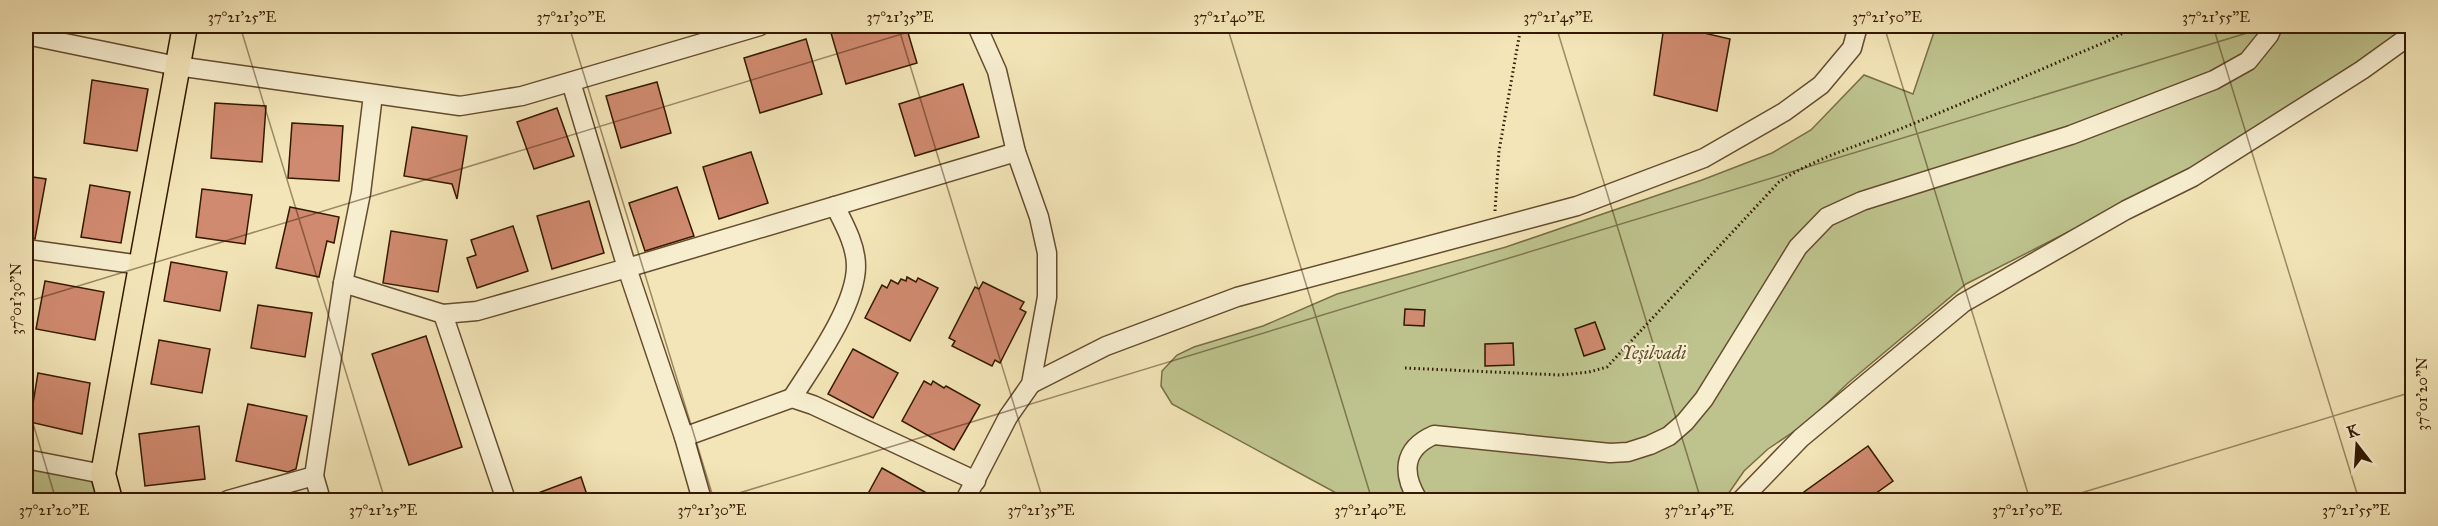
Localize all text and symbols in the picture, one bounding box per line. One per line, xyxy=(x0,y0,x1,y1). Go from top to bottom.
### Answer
text: 37°21'25"E xyxy=(208,8,276,26)
text: 37°21'30"E xyxy=(537,8,606,26)
text: 37°21'35"E xyxy=(866,8,934,26)
text: 37°21'40"E xyxy=(1193,8,1265,26)
text: 37°21'45"E xyxy=(1523,8,1593,26)
text: 37°21'50"E xyxy=(1852,8,1922,26)
text: 37°21'55"E xyxy=(2182,8,2250,26)
text: 37°01'30"N xyxy=(7,263,25,335)
park label: Yeşilvadi xyxy=(1622,342,1686,364)
text: 37°01'20"N xyxy=(2413,357,2431,431)
north arrow xyxy=(2327,415,2387,475)
text: K xyxy=(2345,420,2362,442)
text: 37°21'20"E xyxy=(19,501,89,519)
text: 37°21'25"E xyxy=(349,501,417,519)
text: 37°21'30"E xyxy=(678,501,747,519)
text: 37°21'35"E xyxy=(1007,501,1075,519)
text: 37°21'40"E xyxy=(1334,501,1406,519)
text: 37°21'45"E xyxy=(1664,501,1734,519)
text: 37°21'50"E xyxy=(1992,501,2062,519)
text: 37°21'55"E xyxy=(2322,501,2390,519)

